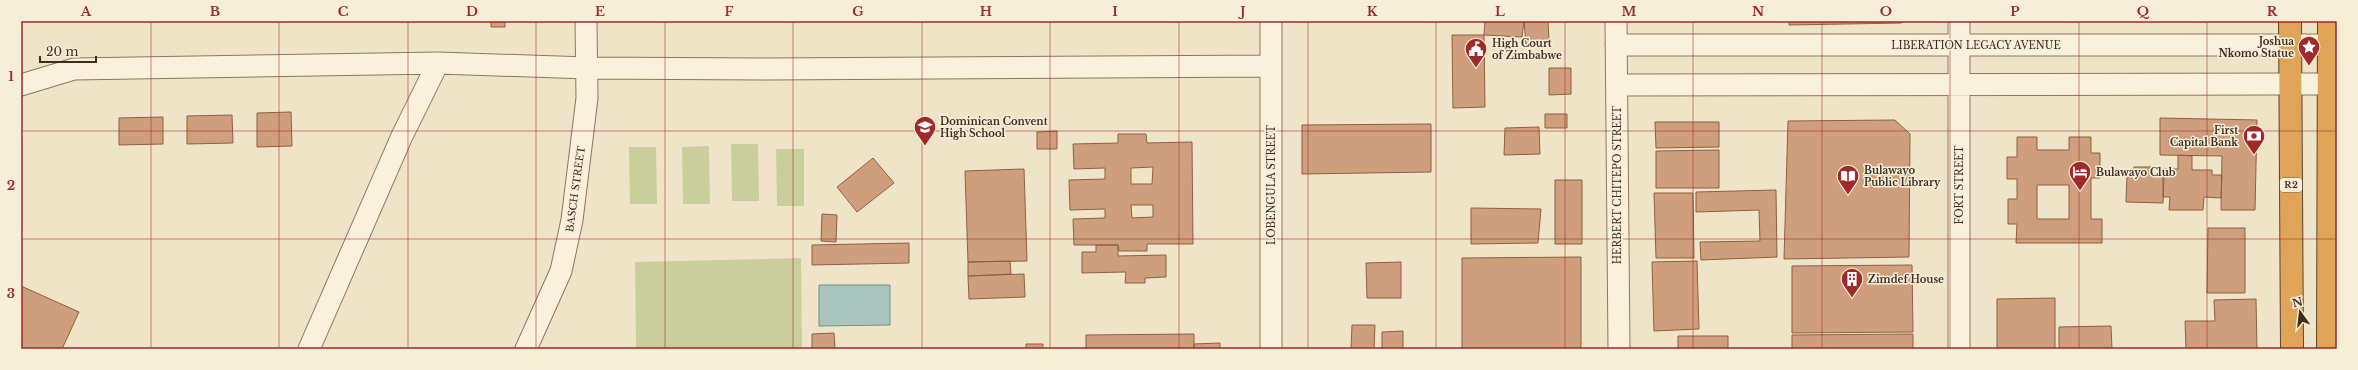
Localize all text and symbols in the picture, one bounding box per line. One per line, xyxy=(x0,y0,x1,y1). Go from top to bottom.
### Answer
text: A xyxy=(80,3,92,20)
text: B xyxy=(210,3,220,20)
text: C xyxy=(338,3,349,20)
text: D xyxy=(466,3,478,20)
text: E xyxy=(595,3,605,20)
text: F xyxy=(725,3,734,20)
text: G xyxy=(852,3,864,20)
text: H xyxy=(980,3,992,20)
text: I xyxy=(1112,3,1118,20)
text: J xyxy=(1237,3,1246,20)
text: K xyxy=(1367,3,1378,20)
text: L xyxy=(1495,3,1505,20)
text: M xyxy=(1622,3,1637,20)
text: N xyxy=(1752,3,1764,20)
text: O xyxy=(1880,3,1892,20)
text: P xyxy=(2010,3,2020,20)
text: Q xyxy=(2137,3,2150,20)
text: R xyxy=(2267,3,2279,20)
place icon: Joshua Nkomo Statue xyxy=(2296,34,2322,67)
place label: Joshua Nkomo Statue xyxy=(2218,35,2294,60)
public building icon: High Court of Zimbabwe xyxy=(1463,36,1489,69)
place label: High Court of Zimbabwe xyxy=(1492,37,1562,62)
scale bar xyxy=(40,38,96,64)
street label: LIBERATION LEGACY AVENUE xyxy=(1891,39,2061,52)
text: 20 m xyxy=(46,44,78,59)
text: 1 xyxy=(8,68,14,85)
street label: HERBERT CHITEPO STREET xyxy=(1611,106,1624,264)
school or university icon: Dominican Convent High School xyxy=(912,114,938,147)
place label: Dominican Convent High School xyxy=(940,115,1048,140)
bank icon: First Capital Bank xyxy=(2241,123,2267,156)
place label: First Capital Bank xyxy=(2170,124,2238,149)
street label: LOBENGULA STREET xyxy=(1265,125,1278,245)
street label: BASCH STREET xyxy=(563,145,588,233)
street label: FORT STREET xyxy=(1953,145,1966,225)
hotel icon: Bulawayo Club xyxy=(2067,159,2093,192)
library icon: Bulawayo Public Library xyxy=(1835,163,1861,196)
place label: Bulawayo Public Library xyxy=(1864,164,1941,189)
place label: Bulawayo Club xyxy=(2096,166,2176,179)
text: 2 xyxy=(7,177,15,194)
road number: R2 xyxy=(2280,178,2302,192)
building icon: Zimdef House xyxy=(1839,266,1865,299)
place label: Zimdef House xyxy=(1868,273,1944,286)
text: 3 xyxy=(7,285,15,302)
north arrow xyxy=(2280,292,2320,332)
text: N xyxy=(2291,294,2305,310)

